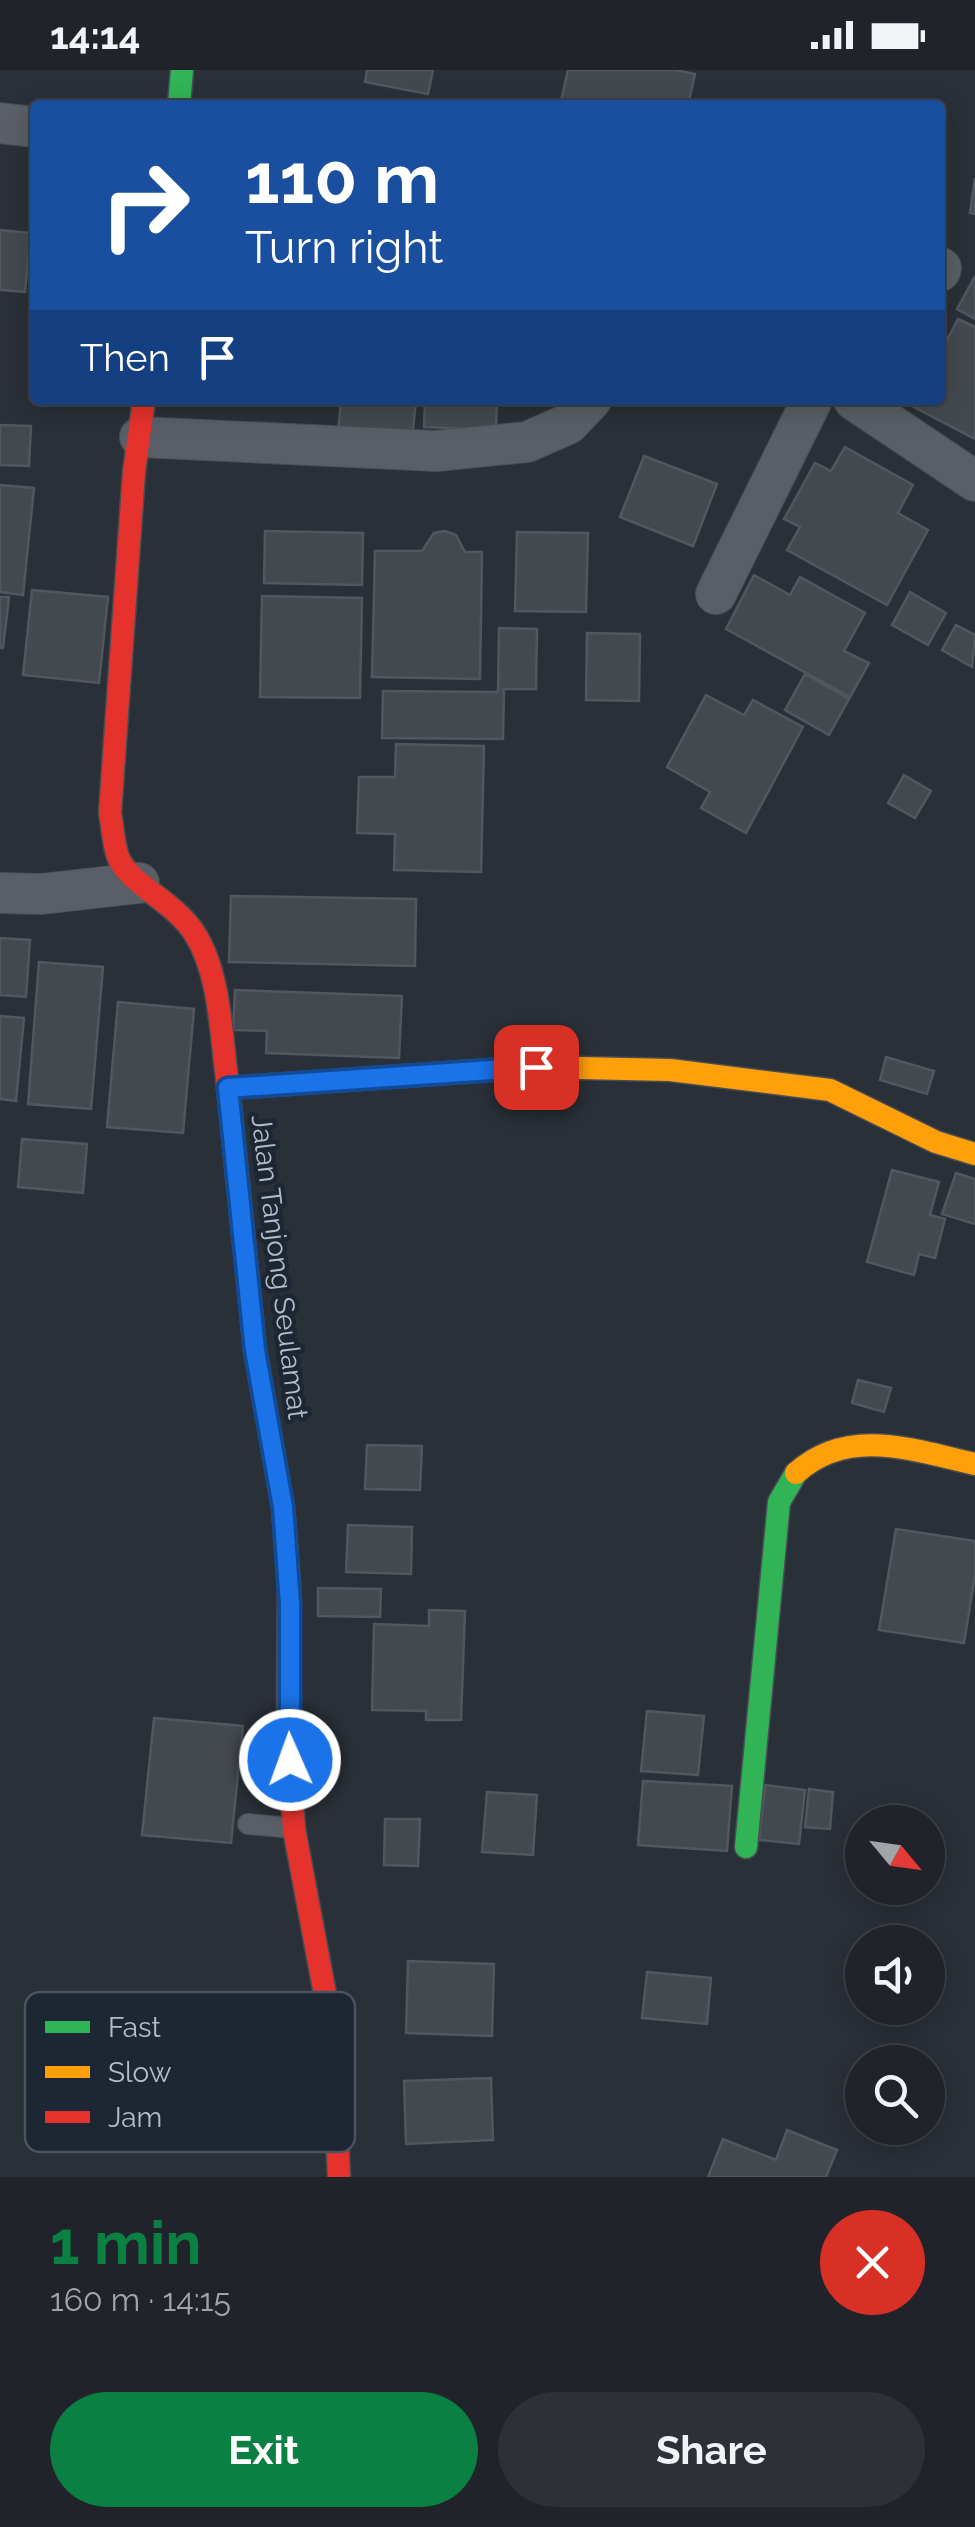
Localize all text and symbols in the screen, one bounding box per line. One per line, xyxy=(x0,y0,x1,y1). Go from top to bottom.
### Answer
text: 14:14 xyxy=(50,13,140,58)
text: 110 m xyxy=(245,137,439,219)
icon: right xyxy=(80,140,210,270)
text: Turn right xyxy=(245,221,443,274)
icon: arrive xyxy=(190,330,245,385)
text: Then xyxy=(80,335,170,380)
pin xyxy=(494,1025,579,1110)
icon: arrive xyxy=(509,1040,564,1095)
street label: Jalan Tanjong Seulamat xyxy=(244,1113,315,1422)
position arrow xyxy=(238,1708,342,1812)
north arrow xyxy=(845,1805,945,1905)
map controls xyxy=(845,1805,945,2145)
button: sound xyxy=(845,1925,945,2025)
legend xyxy=(25,1992,355,2152)
text: Fast xyxy=(108,2011,161,2044)
button: search xyxy=(845,2045,945,2145)
text: Slow xyxy=(108,2056,172,2089)
text: Jam xyxy=(108,2101,162,2134)
text: 1 min xyxy=(50,2208,201,2278)
button: close xyxy=(820,2210,925,2315)
text: 160 m · 14:15 xyxy=(50,2281,231,2318)
button: Exit xyxy=(50,2392,478,2507)
button: Share xyxy=(498,2392,925,2507)

